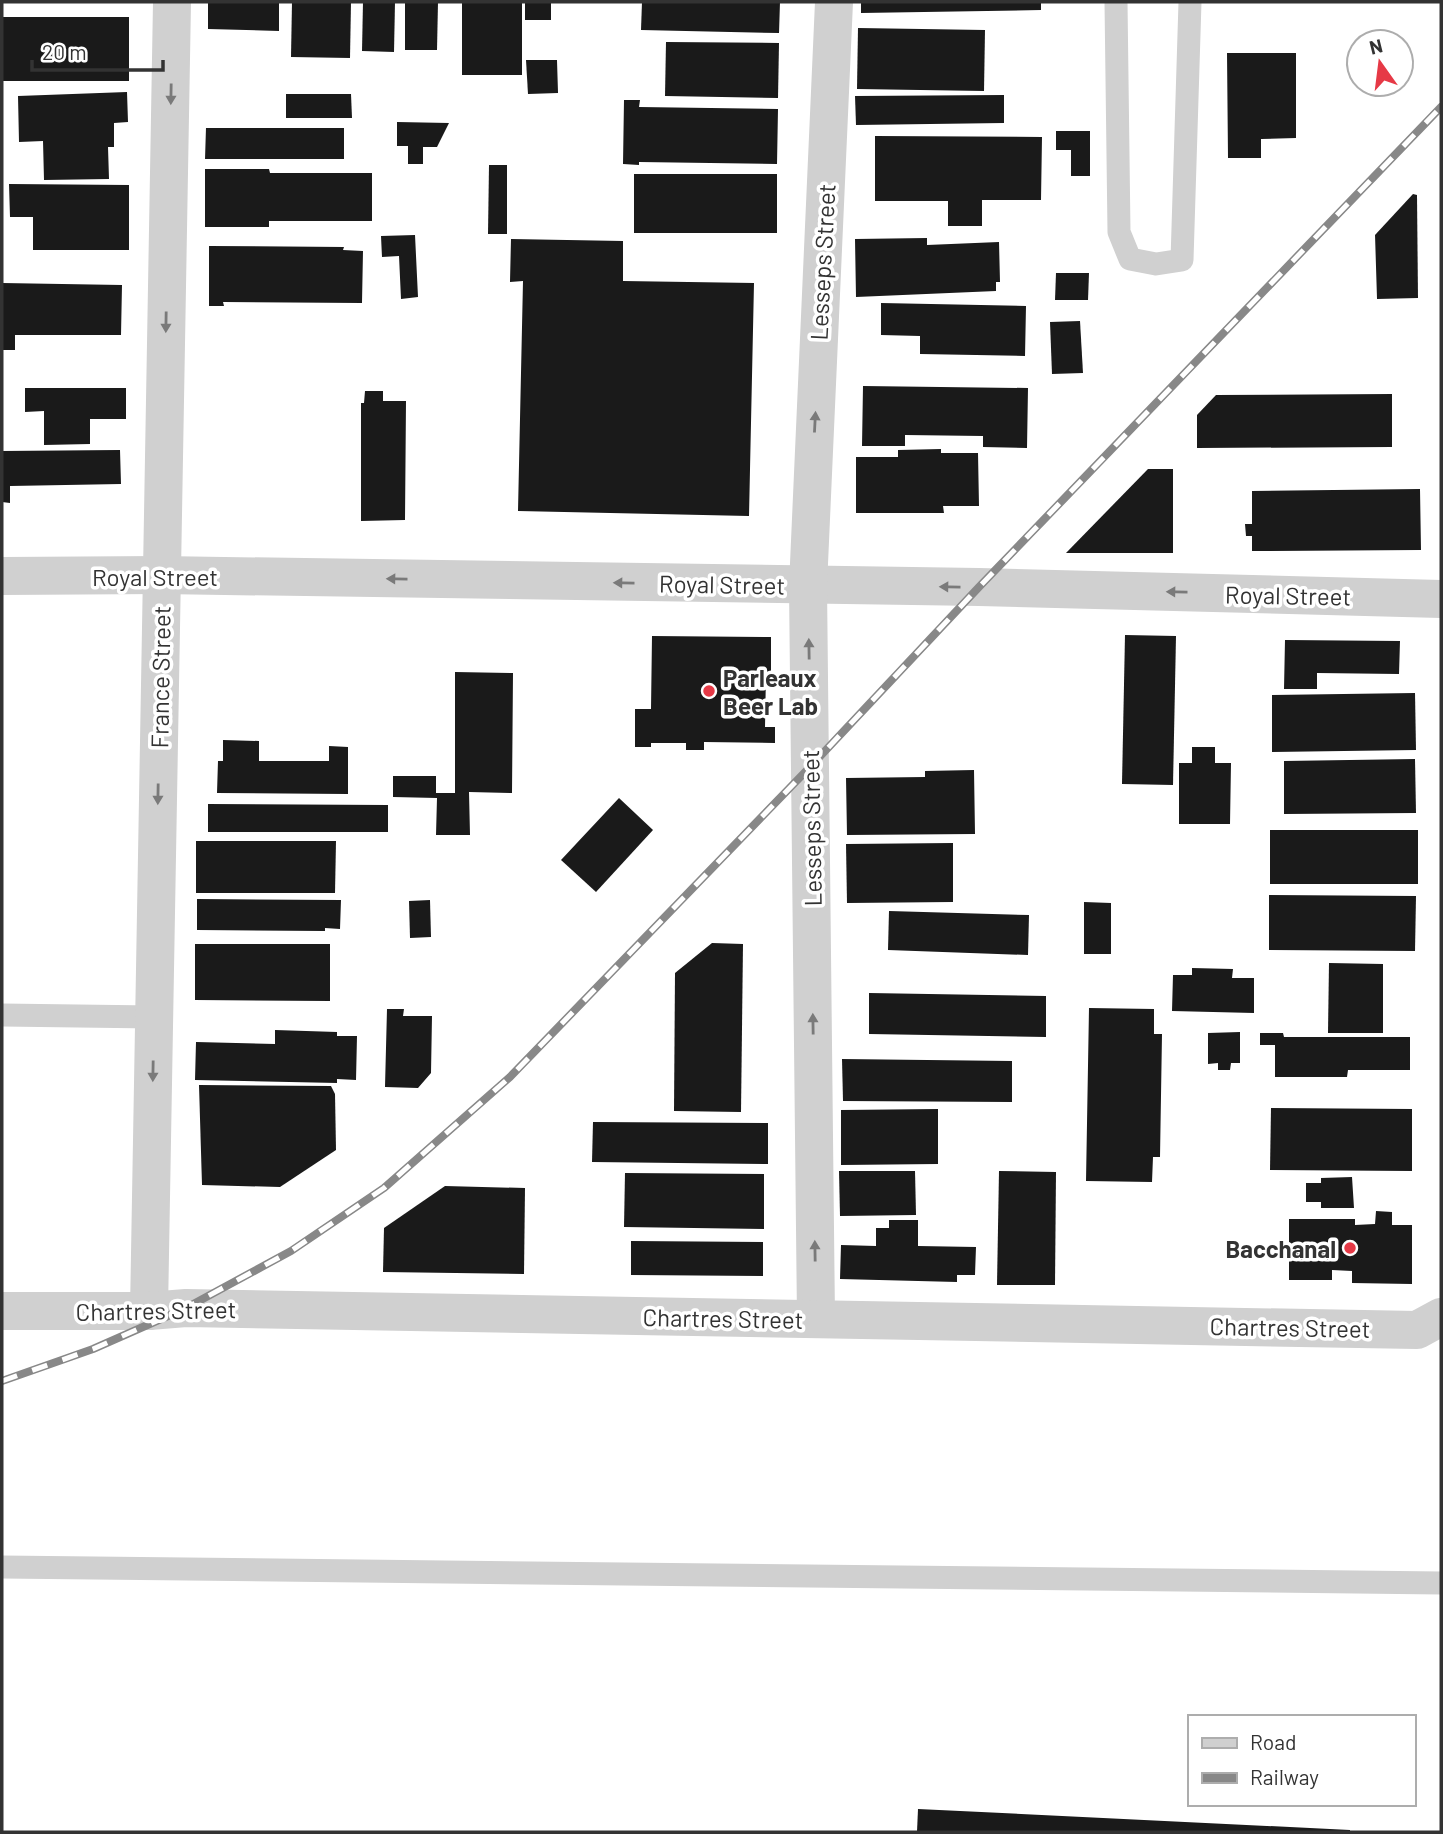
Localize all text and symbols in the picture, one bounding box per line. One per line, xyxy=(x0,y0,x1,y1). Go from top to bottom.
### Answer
scale bar xyxy=(32,28,163,72)
north arrow xyxy=(1345,28,1415,98)
text: N xyxy=(1367,33,1385,59)
text: 20 m xyxy=(42,39,87,64)
one-way arrow xyxy=(165,84,176,106)
street label: Lesseps Street xyxy=(803,183,841,341)
one-way arrow xyxy=(160,311,172,333)
one-way arrow xyxy=(810,411,821,433)
street label: Royal Street xyxy=(92,562,218,591)
street label: Royal Street xyxy=(659,568,785,600)
one-way arrow xyxy=(385,573,407,585)
one-way arrow xyxy=(613,577,635,588)
street label: Royal Street xyxy=(1225,579,1351,611)
one-way arrow xyxy=(938,581,960,593)
one-way arrow xyxy=(1166,587,1188,598)
street label: France Street xyxy=(144,605,176,749)
one-way arrow xyxy=(803,638,814,660)
place label: Parleaux Beer Lab xyxy=(723,663,818,720)
marker: Parleaux Beer Lab xyxy=(701,683,717,699)
street label: Lesseps Street xyxy=(795,749,827,907)
one-way arrow xyxy=(152,784,163,806)
one-way arrow xyxy=(807,1012,819,1034)
one-way arrow xyxy=(147,1060,159,1082)
place label: Bacchanal xyxy=(1225,1234,1336,1263)
one-way arrow xyxy=(809,1240,821,1262)
marker: Bacchanal xyxy=(1342,1240,1358,1256)
street label: Chartres Street xyxy=(75,1294,237,1326)
street label: Chartres Street xyxy=(642,1302,804,1334)
street label: Chartres Street xyxy=(1209,1311,1371,1343)
legend xyxy=(1188,1715,1415,1806)
text: Road xyxy=(1250,1729,1296,1754)
text: Railway xyxy=(1250,1764,1319,1789)

